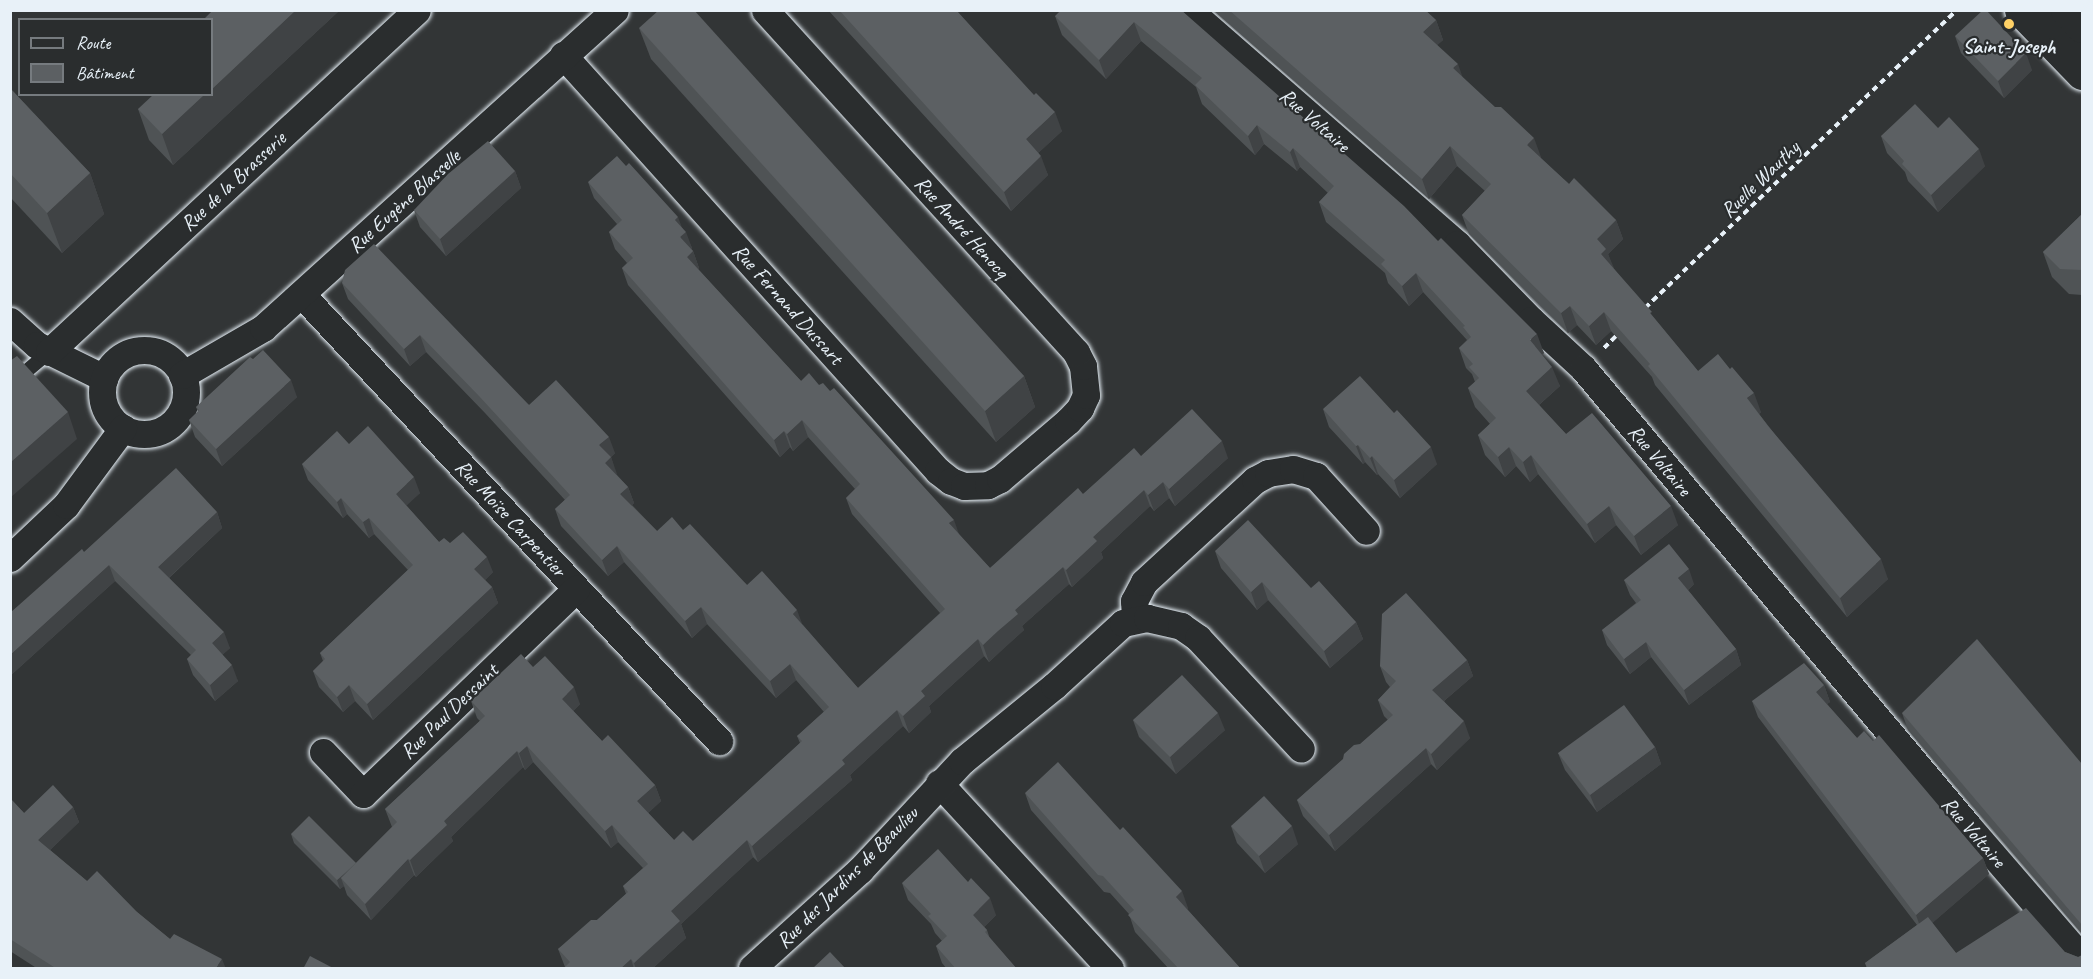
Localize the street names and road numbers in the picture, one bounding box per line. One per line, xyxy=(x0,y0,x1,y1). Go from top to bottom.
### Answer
street label: Rue Voltaire xyxy=(1275,83,1355,157)
street label: Rue de la Brasserie xyxy=(175,126,291,236)
street label: Ruelle Wauthy xyxy=(1715,135,1805,223)
street label: Rue Eugène Blasselle xyxy=(342,144,466,258)
street label: Rue André Henocq xyxy=(910,171,1014,283)
street label: Rue Fernand Dussart xyxy=(728,239,848,369)
street label: Rue Voltaire xyxy=(1623,419,1697,501)
street label: Rue Moïse Carpentier xyxy=(450,454,572,582)
street label: Rue Paul Dessaint xyxy=(395,658,503,764)
street label: Rue Voltaire xyxy=(1937,792,2011,872)
street label: Rue des Jardins de Beaulieu xyxy=(771,801,923,953)

